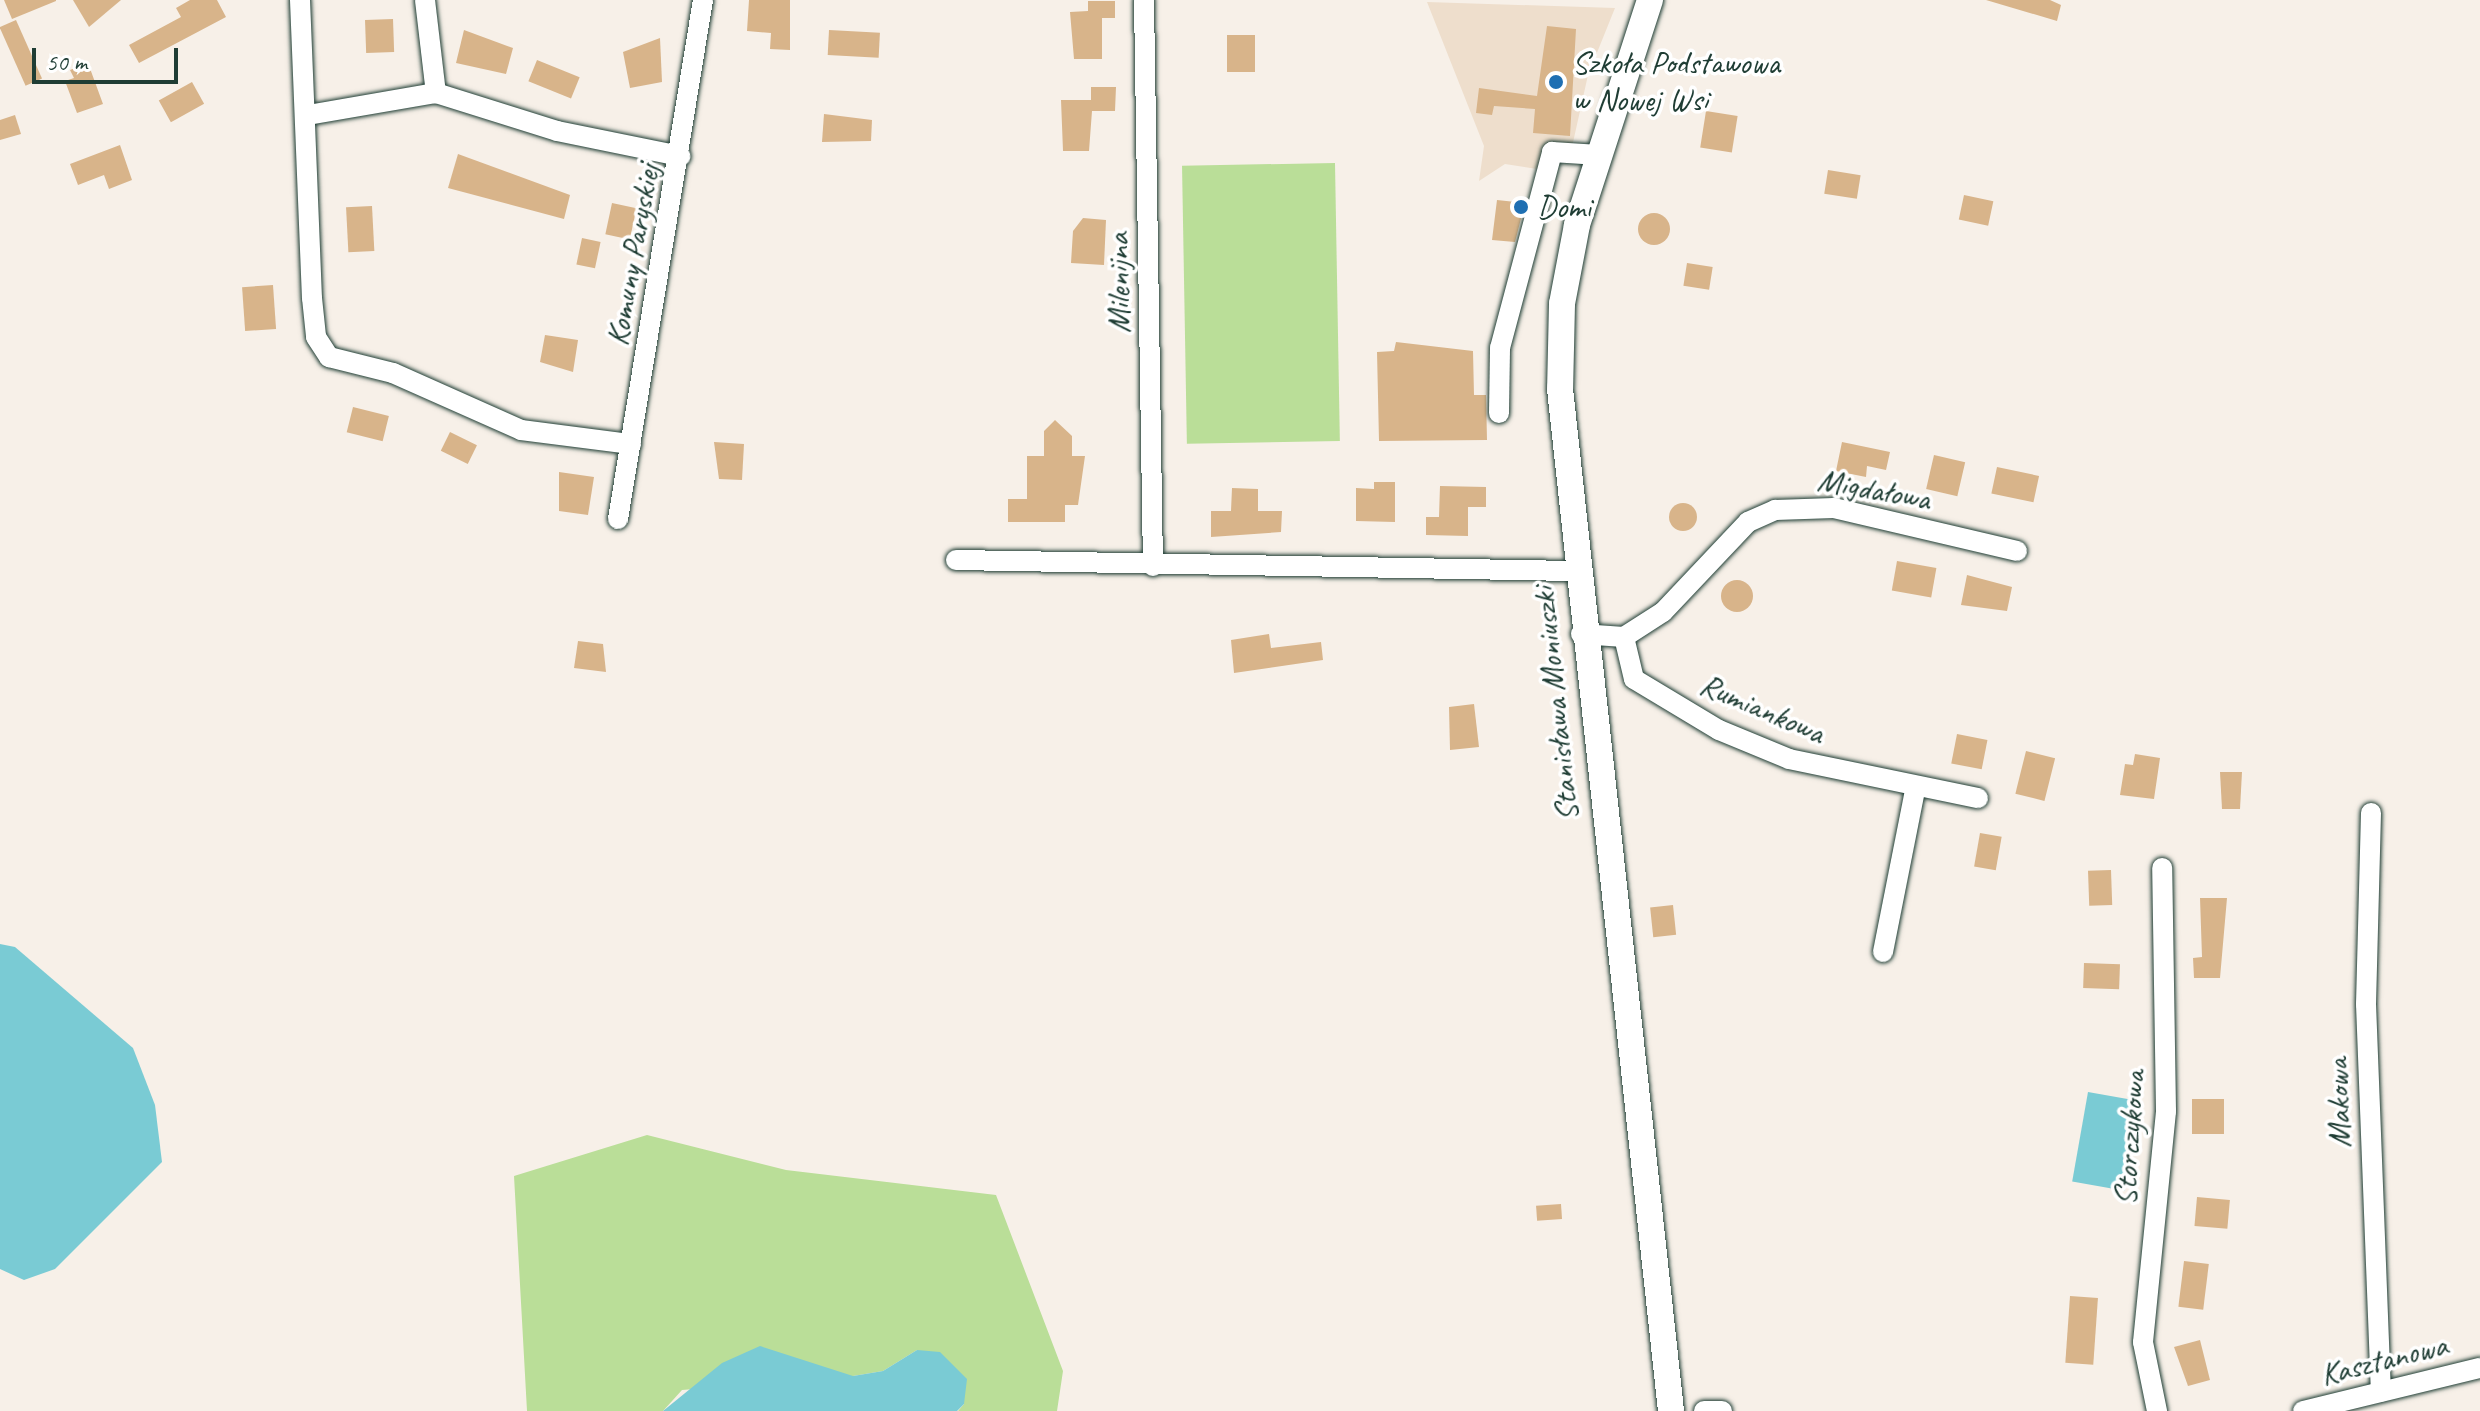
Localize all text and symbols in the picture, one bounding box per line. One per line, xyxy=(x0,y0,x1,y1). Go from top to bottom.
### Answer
scale bar xyxy=(36,32,182,82)
place label: Szkoła Podstawowa w Nowej Wsi xyxy=(1572,45,1781,120)
text: 50 m xyxy=(46,47,87,77)
marker: Szkoła Podstawowa w Nowej Wsi xyxy=(1547,73,1565,91)
street label: Komuny Paryskiej xyxy=(598,161,668,349)
place label: Domi xyxy=(1537,188,1591,226)
marker: Domi xyxy=(1512,198,1530,216)
street label: Milenijna xyxy=(1099,232,1139,334)
street label: Migdałowa xyxy=(1815,461,1933,519)
street label: Stanisława Moniuszki xyxy=(1525,585,1587,823)
street label: Rumiankowa xyxy=(1694,666,1830,752)
street label: Makowa xyxy=(2318,1058,2360,1148)
street label: Storczykowa xyxy=(2106,1069,2154,1207)
street label: Kasztanowa xyxy=(2317,1326,2451,1394)

